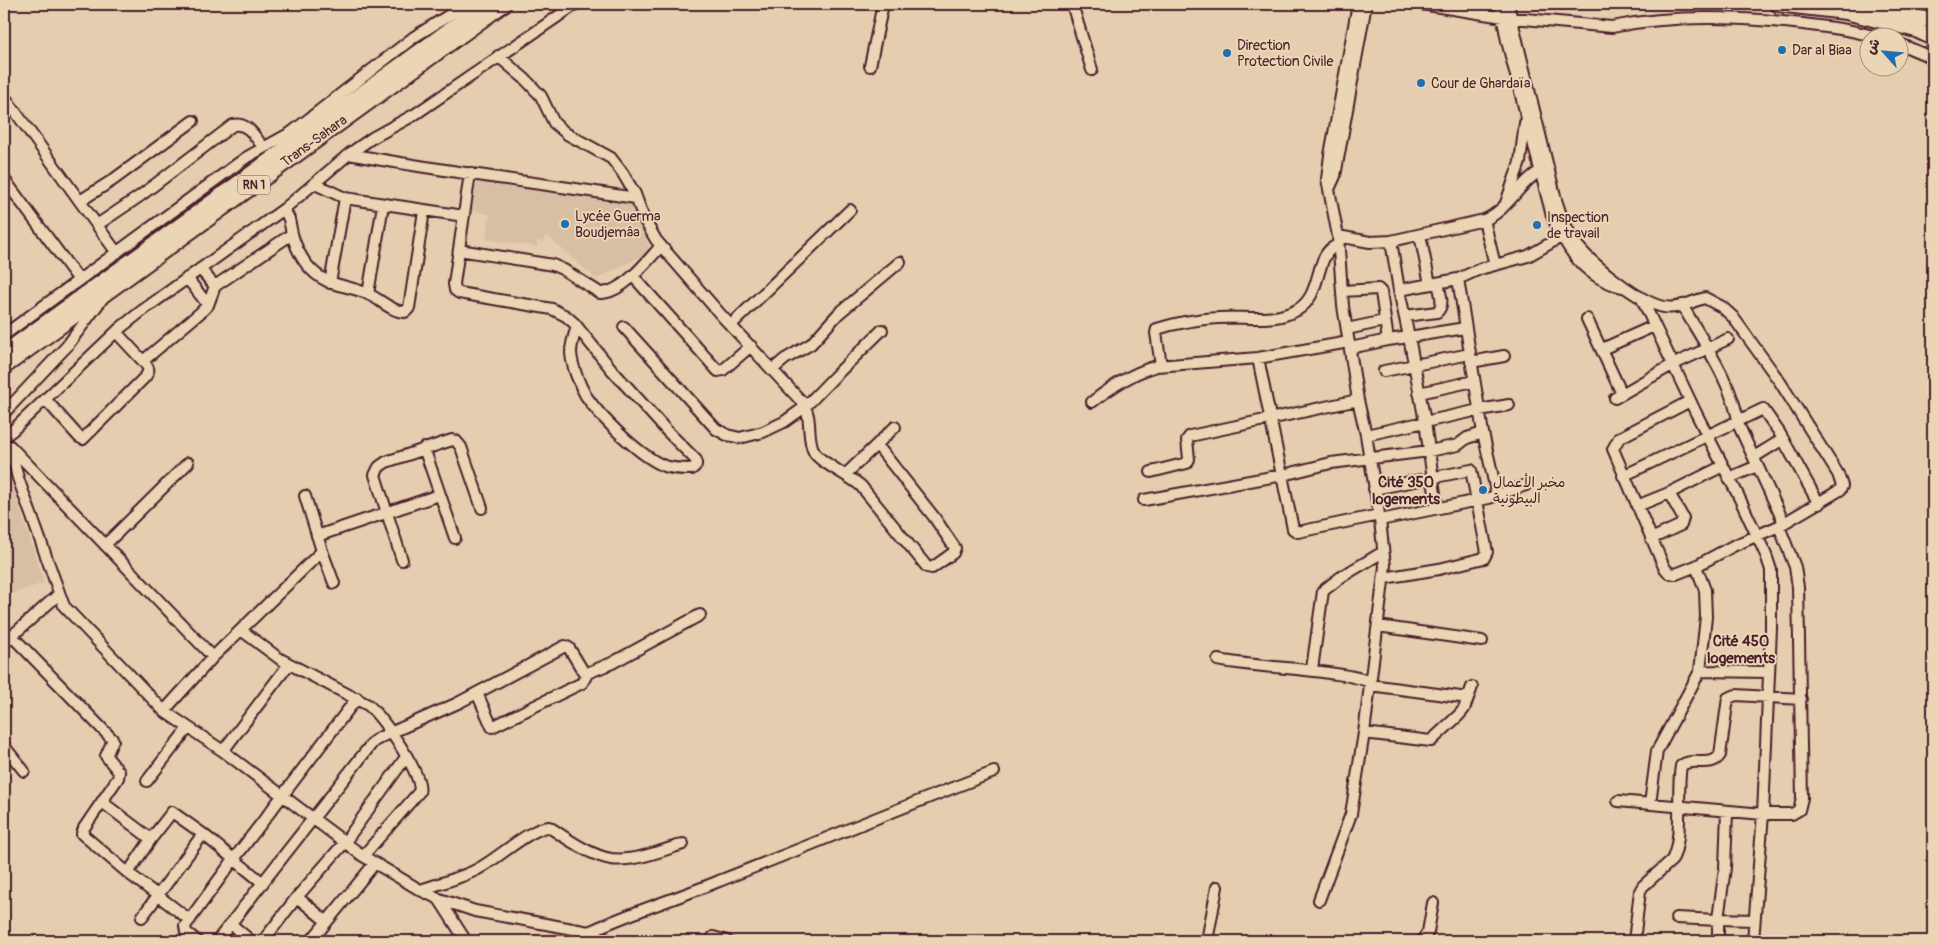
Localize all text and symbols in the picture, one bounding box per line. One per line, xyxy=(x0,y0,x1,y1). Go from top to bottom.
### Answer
north arrow xyxy=(1860,28,1910,78)
text: ش xyxy=(1862,36,1884,57)
place label: Direction Protection Civile xyxy=(1237,37,1333,70)
place label: Dar al Biaa xyxy=(1792,42,1852,59)
marker: Dar al Biaa xyxy=(1776,44,1788,56)
marker: Direction Protection Civile xyxy=(1221,47,1233,59)
place label: Cour de Ghardaïa xyxy=(1431,75,1531,92)
marker: Cour de Ghardaïa xyxy=(1415,77,1427,89)
street label: Trans-Sahara xyxy=(278,111,350,171)
road number: RN 1 xyxy=(238,176,270,194)
place label: Lycée Guerma Boudjemâa xyxy=(575,208,661,241)
place label: Inspection de travail xyxy=(1547,209,1609,242)
marker: Lycée Guerma Boudjemâa xyxy=(559,218,571,230)
marker: Inspection de travail xyxy=(1531,219,1543,231)
district label: Cité 350 logements xyxy=(1372,473,1440,509)
place label: مخبر الأعمال البيطونية xyxy=(1493,473,1565,508)
marker: مخبر الأعمال البيطونية xyxy=(1477,484,1489,496)
district label: Cité 450 logements xyxy=(1707,632,1775,668)

